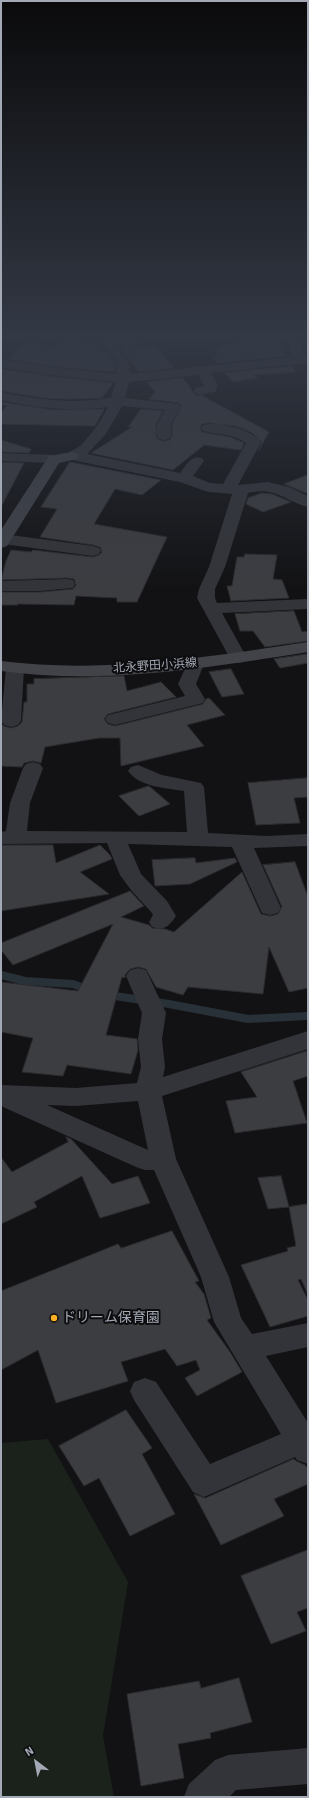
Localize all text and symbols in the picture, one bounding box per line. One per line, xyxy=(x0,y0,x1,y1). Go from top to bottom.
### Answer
street label: 北永野田小浜線 xyxy=(113,656,197,676)
place label: ドリーム保育園 xyxy=(62,1310,160,1326)
marker: ドリーム保育園 xyxy=(49,1313,59,1323)
north arrow xyxy=(16,1742,56,1782)
text: N xyxy=(23,1744,36,1759)

